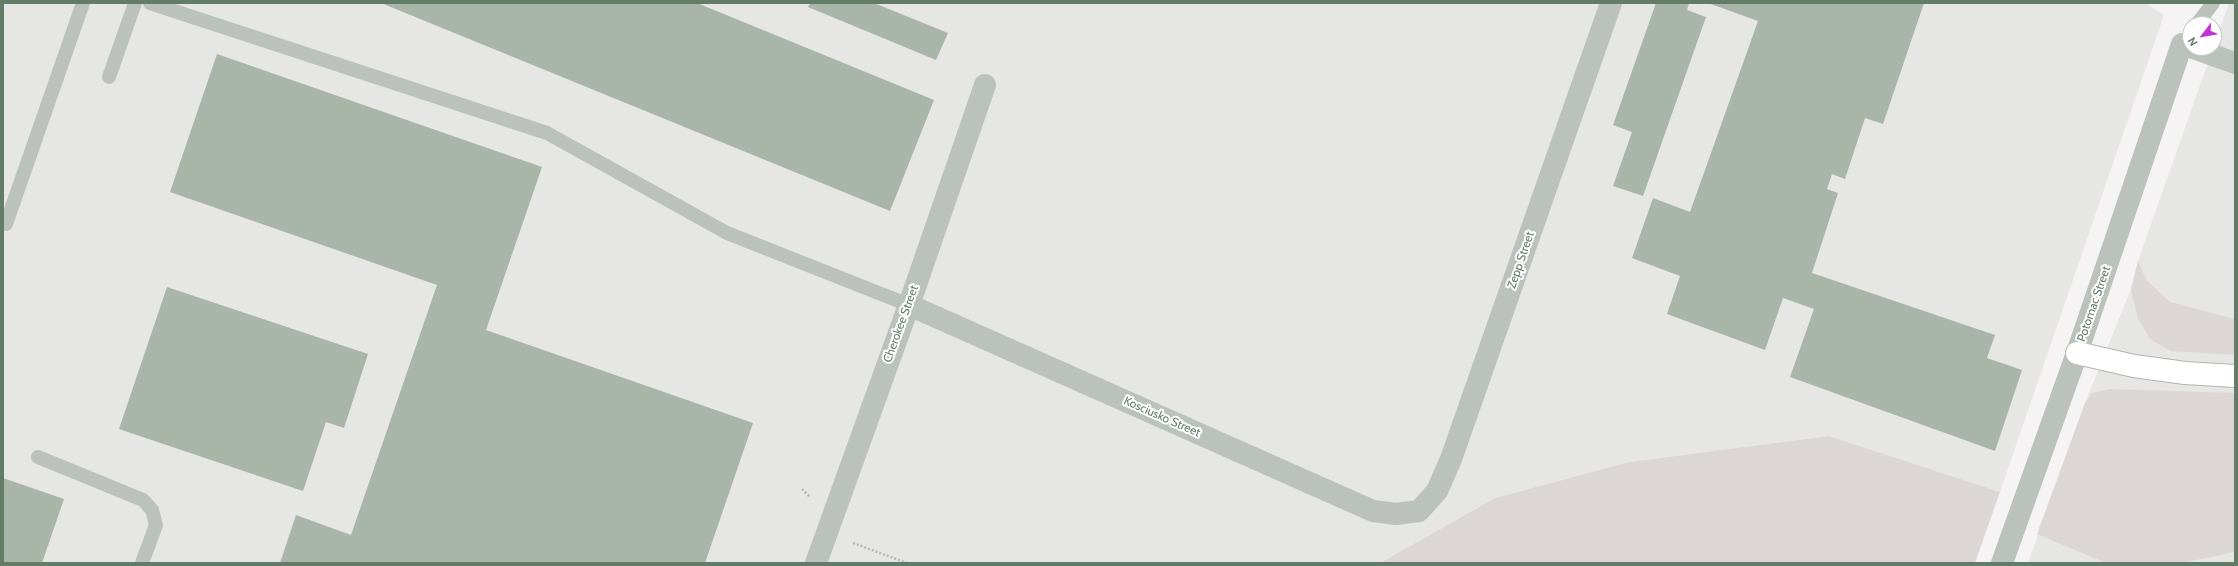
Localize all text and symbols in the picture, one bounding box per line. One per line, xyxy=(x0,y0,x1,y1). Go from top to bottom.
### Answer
north arrow xyxy=(2182,16,2222,56)
text: N xyxy=(2185,35,2201,49)
street label: Zepp Street xyxy=(1505,230,1537,290)
street label: Potomac Street xyxy=(2074,264,2114,344)
street label: Cherokee Street xyxy=(880,283,922,365)
street label: Kosciusko Street xyxy=(1121,394,1203,440)

